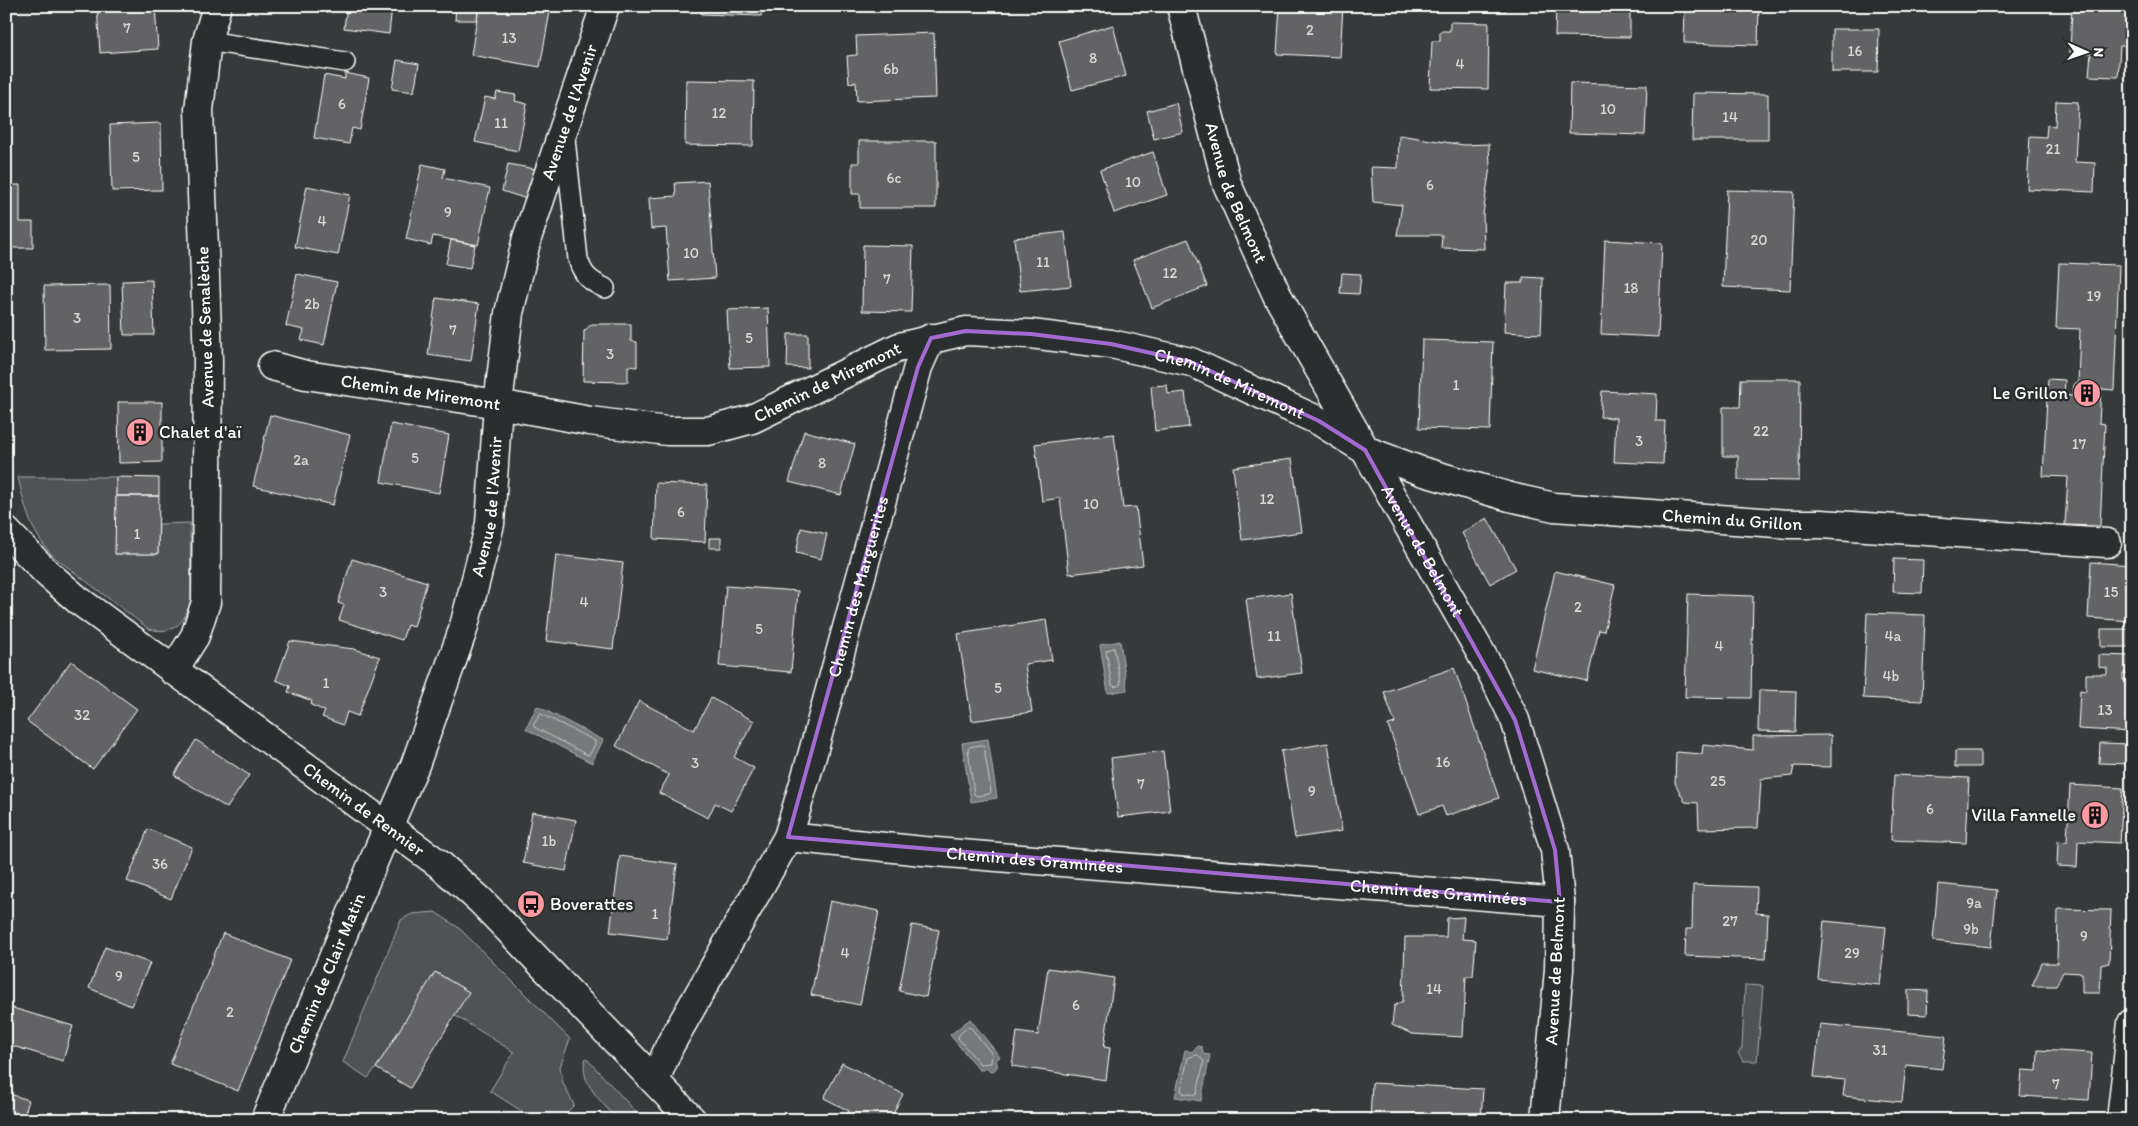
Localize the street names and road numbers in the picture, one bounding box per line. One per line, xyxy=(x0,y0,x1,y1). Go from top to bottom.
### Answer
street label: Avenue de l'Avenir xyxy=(536,41,603,183)
street label: Avenue de Belmont xyxy=(1201,120,1272,267)
street label: Avenue de Senalèche xyxy=(191,246,219,408)
street label: Chemin de Miremont xyxy=(750,337,905,427)
street label: Chemin de Miremont xyxy=(1152,343,1309,424)
street label: Chemin de Miremont xyxy=(339,369,502,415)
street label: Avenue de l'Avenir xyxy=(466,435,507,579)
street label: Avenue de Belmont xyxy=(1376,481,1469,621)
street label: Chemin des Marguerites xyxy=(823,493,893,680)
street label: Chemin du Grillon xyxy=(1661,504,1802,535)
street label: Chemin de Rennier xyxy=(299,757,430,861)
street label: Chemin des Graminées xyxy=(945,842,1124,878)
street label: Chemin des Graminées xyxy=(1349,874,1528,910)
street label: Chemin de Clair Matin xyxy=(283,889,370,1057)
street label: Avenue de Belmont xyxy=(1540,896,1570,1046)

